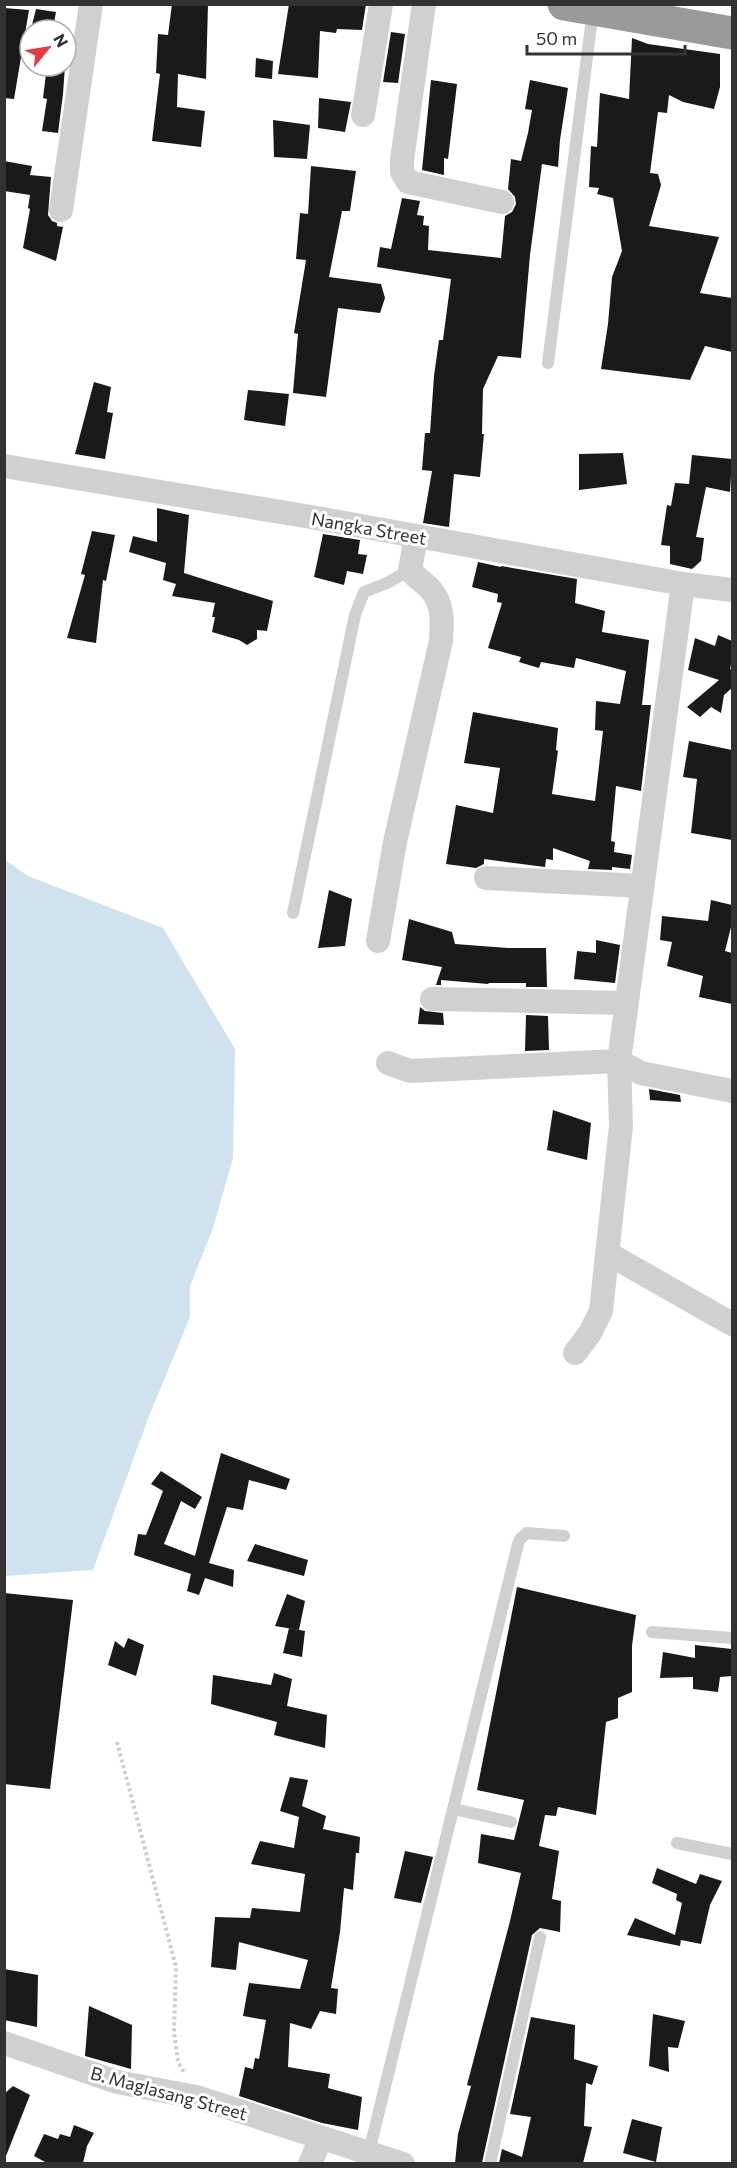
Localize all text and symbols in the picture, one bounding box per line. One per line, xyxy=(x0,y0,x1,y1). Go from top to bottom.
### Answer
north arrow xyxy=(18,18,78,78)
scale bar xyxy=(527,18,684,56)
text: 50 m xyxy=(536,27,577,49)
text: N xyxy=(50,30,73,50)
street label: Nangka Street xyxy=(310,507,428,549)
street label: B. Maglasang Street xyxy=(88,2061,250,2125)

